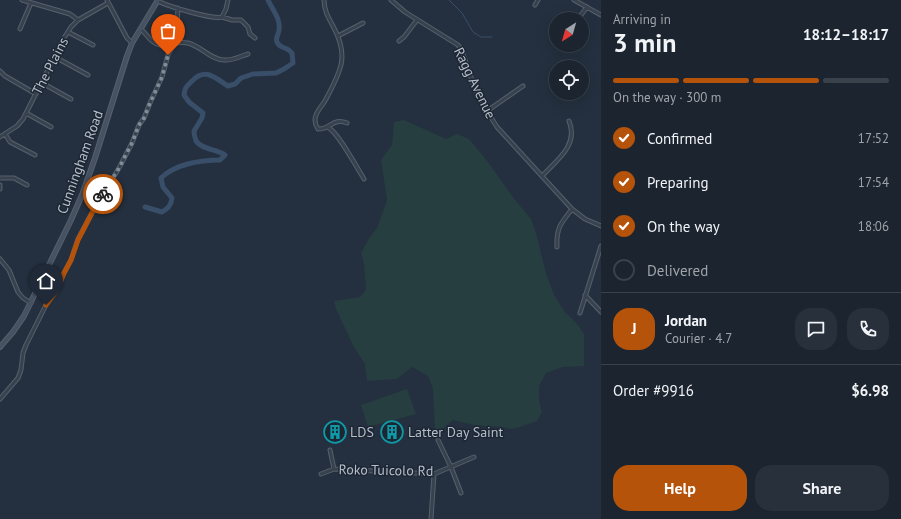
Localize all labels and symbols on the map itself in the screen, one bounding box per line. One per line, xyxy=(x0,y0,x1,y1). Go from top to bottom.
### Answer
north arrow xyxy=(549,12,589,52)
pin xyxy=(151,14,185,55)
street label: The Plains xyxy=(28,34,72,98)
street label: Ragg Avenue xyxy=(450,44,500,122)
street label: Cunningham Road xyxy=(53,108,107,216)
courier xyxy=(83,174,123,214)
pin xyxy=(29,264,63,305)
building icon: LDS xyxy=(322,419,348,445)
building icon: Latter Day Saint xyxy=(379,419,405,445)
place label: LDS xyxy=(350,423,374,441)
place label: Latter Day Saint xyxy=(408,423,503,441)
street label: Roko Tuicolo Rd xyxy=(338,460,434,480)

